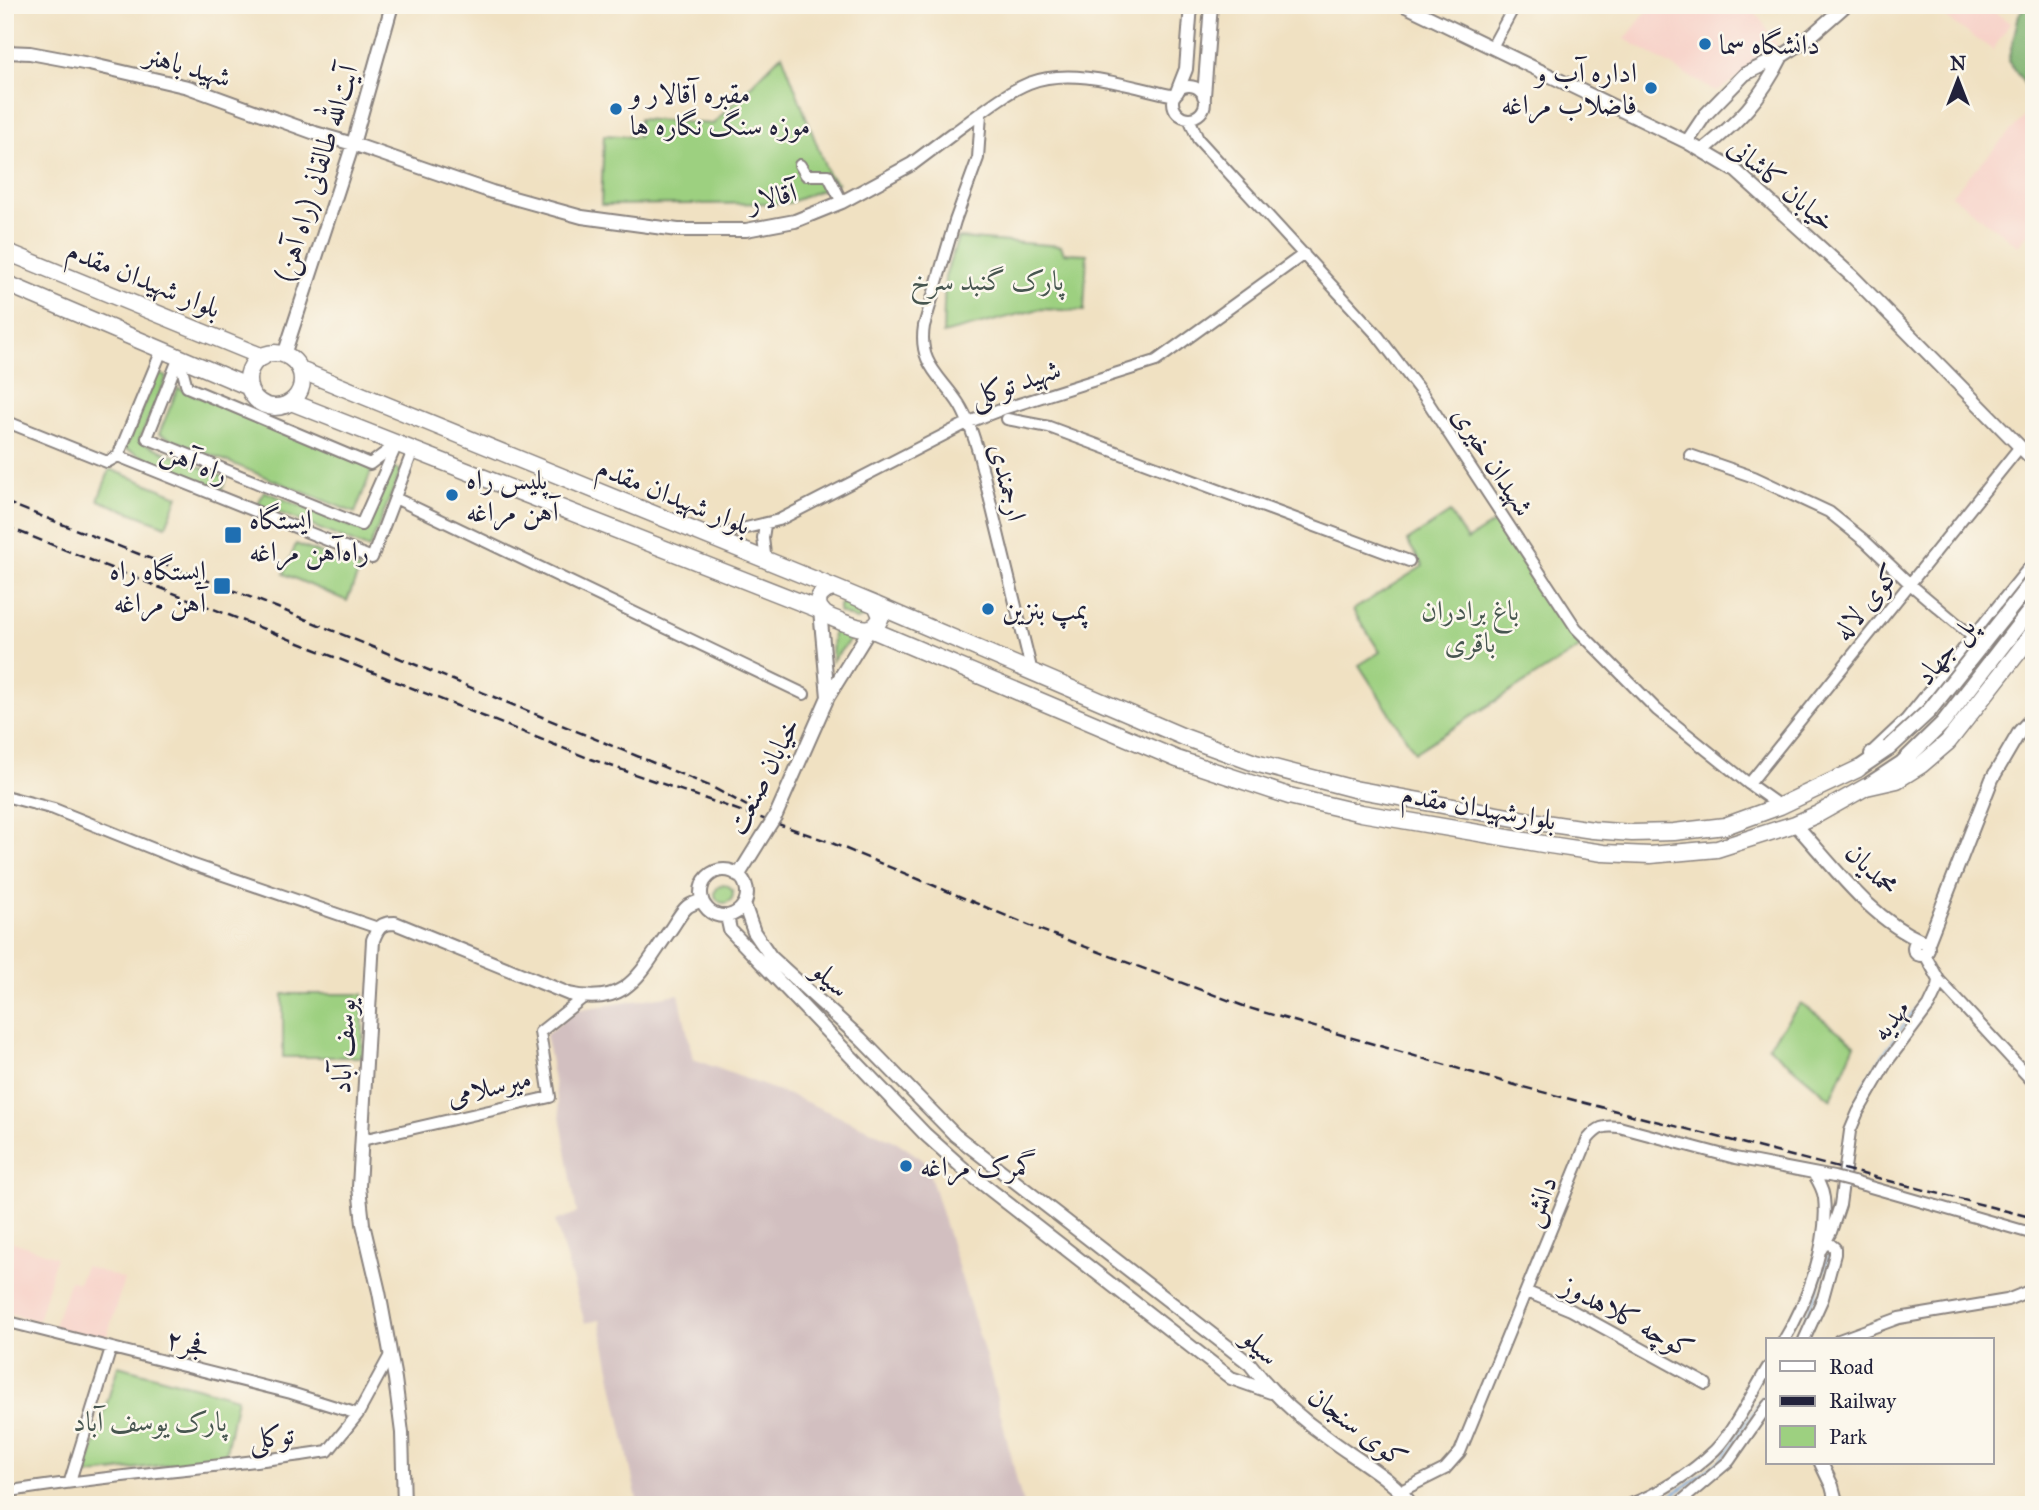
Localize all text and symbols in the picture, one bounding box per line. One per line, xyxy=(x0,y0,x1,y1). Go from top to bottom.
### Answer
place label: دانشگاه سما xyxy=(1719,27,1820,62)
street label: شهید باهنر xyxy=(138,36,235,96)
marker: دانشگاه سما xyxy=(1697,36,1713,52)
north arrow xyxy=(1924,46,1994,116)
text: N xyxy=(1950,52,1966,75)
place label: اداره آب و فاضلاب مراغه xyxy=(1501,55,1637,124)
street label: (راه آهن) آیت‌الله طالقانی xyxy=(263,56,367,286)
place label: مقبره آقالار و موزه سنگ نگاره ها xyxy=(627,76,811,143)
marker: اداره آب و فاضلاب مراغه xyxy=(1643,80,1659,96)
marker: مقبره آقالار و موزه سنگ نگاره ها xyxy=(608,101,624,117)
street label: خیابان کاشانی xyxy=(1721,129,1843,239)
street label: آقالار xyxy=(741,174,803,220)
street label: بلوار شهیدان مقدم xyxy=(59,232,226,332)
park label: پارک گنبد سرخ xyxy=(910,263,1065,306)
street label: شهید توکلی xyxy=(965,351,1066,418)
street label: شهیدان خیری xyxy=(1444,399,1542,523)
street label: راه آهن xyxy=(156,433,234,492)
street label: ارجمندی xyxy=(981,439,1035,525)
street label: بلوار شهیدان مقدم xyxy=(589,449,756,549)
place label: پلیس راه آهن مراغه xyxy=(466,462,561,531)
marker: پلیس راه آهن مراغه xyxy=(444,487,460,503)
place label: ایستگاه راه‌آهن مراغه xyxy=(249,502,369,571)
marker: ایستگاه راه‌آهن مراغه xyxy=(223,525,243,545)
place label: ایستگاه راه آهن مراغه xyxy=(109,553,209,622)
street label: کوی لاله xyxy=(1824,556,1908,648)
marker: ایستگاه راه آهن مراغه xyxy=(212,576,232,596)
place label: پمپ بنزین xyxy=(1002,592,1088,630)
park label: باغ برادران باقری xyxy=(1421,593,1519,660)
marker: پمپ بنزین xyxy=(980,601,996,617)
street label: پل جهاد xyxy=(1907,609,1986,694)
street label: خیابان صنعت xyxy=(719,712,807,840)
street label: بلوارشهیدان مقدم xyxy=(1398,776,1559,845)
street label: محمدیان xyxy=(1838,835,1906,903)
street label: سیلو xyxy=(803,951,857,1005)
street label: مهدیه xyxy=(1863,992,1918,1049)
street label: یوسف آباد xyxy=(323,996,363,1095)
street label: میرسلامی xyxy=(443,1060,535,1114)
place label: گمرک مراغه xyxy=(920,1148,1037,1186)
marker: گمرک مراغه xyxy=(898,1158,914,1174)
street label: دانش xyxy=(1513,1170,1566,1232)
street label: کوچه کلاهدوز xyxy=(1552,1266,1700,1368)
street label: سیلو xyxy=(1233,1319,1287,1373)
street label: فجر۲ xyxy=(162,1321,214,1365)
legend xyxy=(1766,1338,1994,1464)
text: Road xyxy=(1829,1354,1874,1380)
street label: کوی سنجان xyxy=(1301,1378,1415,1476)
text: Railway xyxy=(1829,1388,1897,1414)
park label: پارک یوسف آباد xyxy=(73,1404,229,1442)
street label: توکلی xyxy=(246,1416,297,1460)
text: Park xyxy=(1829,1424,1867,1450)

